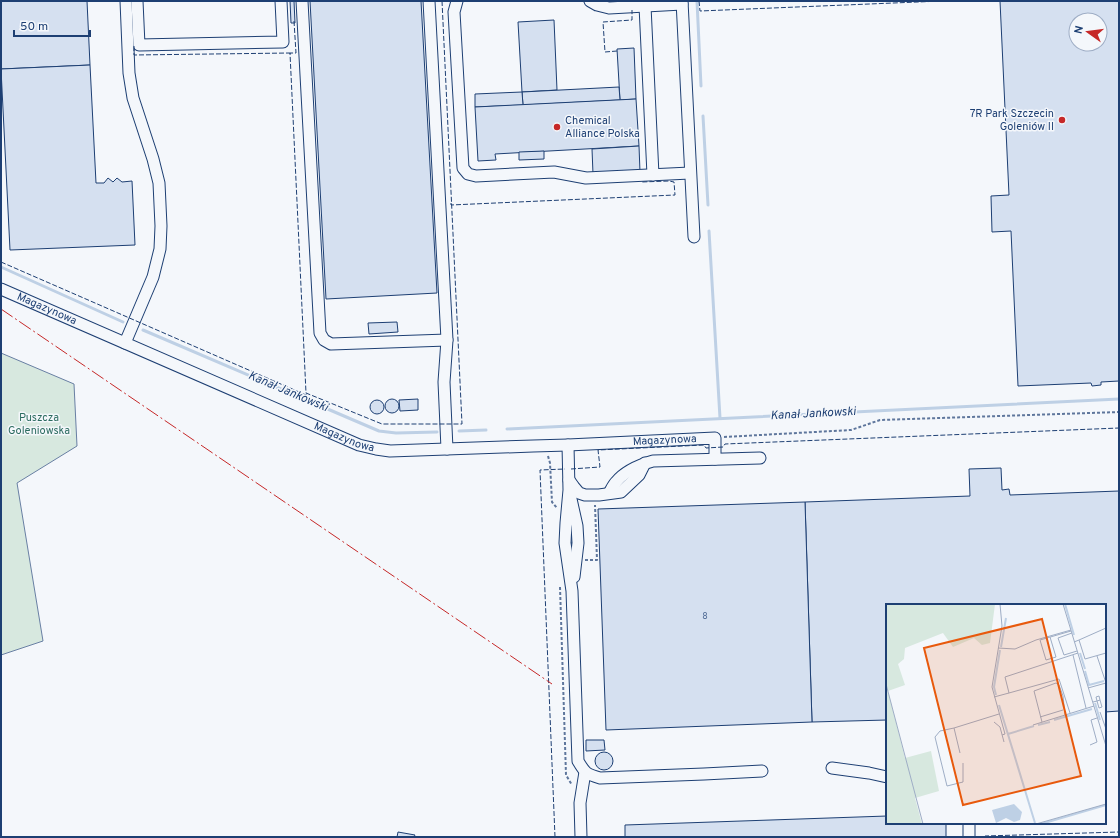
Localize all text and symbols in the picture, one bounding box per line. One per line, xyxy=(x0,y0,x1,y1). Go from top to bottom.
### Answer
scale bar xyxy=(14,12,90,38)
north arrow xyxy=(1068,12,1108,52)
text: 50 m xyxy=(20,19,48,35)
text: N xyxy=(1072,24,1087,35)
place label: 7R Park Szczecin Goleniów II xyxy=(970,107,1054,134)
place label: Chemical Alliance Polska xyxy=(565,114,640,141)
marker: 7R Park Szczecin Goleniów II xyxy=(1057,115,1067,125)
marker: Chemical Alliance Polska xyxy=(552,122,562,132)
street label: Magazynowa xyxy=(15,290,79,328)
water label: Kanał Jankowski xyxy=(246,368,331,416)
water label: Kanał Jankowski xyxy=(770,404,857,424)
park label: Puszcza Goleniowska xyxy=(8,411,70,438)
street label: Magazynowa xyxy=(312,419,376,455)
street label: Magazynowa xyxy=(632,432,697,449)
inset map xyxy=(886,604,1106,824)
house number: 8 xyxy=(702,611,708,622)

